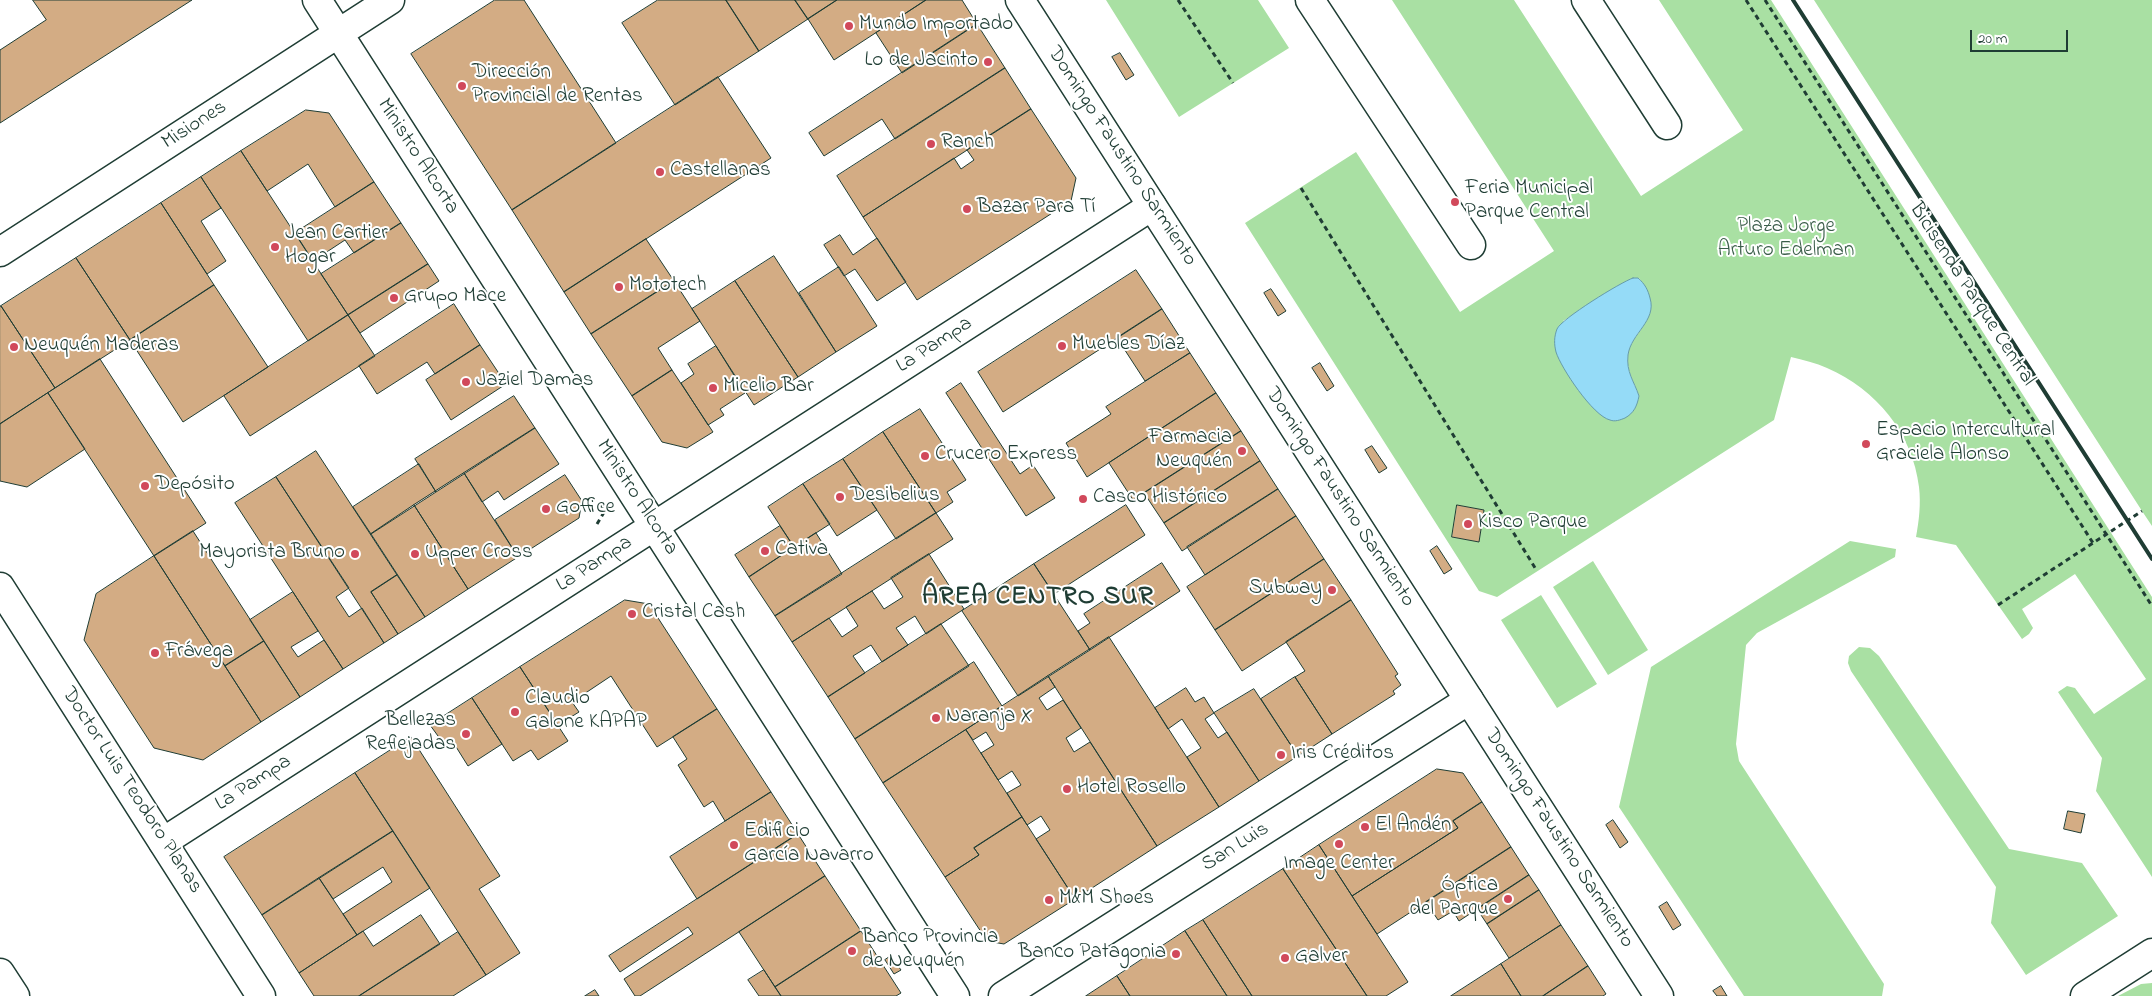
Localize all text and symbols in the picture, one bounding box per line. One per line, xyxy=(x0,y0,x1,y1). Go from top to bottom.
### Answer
place label: Mundo Importado xyxy=(859,13,1013,39)
marker: Mundo Importado xyxy=(843,20,855,32)
scale bar xyxy=(1972,20,2070,52)
text: 20 m xyxy=(1978,28,2007,50)
street label: Domingo Faustino Sarmiento xyxy=(1041,43,1201,271)
place label: Lo de Jacinto xyxy=(865,49,978,75)
marker: Lo de Jacinto xyxy=(982,56,994,68)
place label: Dirección Provincial de Rentas xyxy=(472,61,643,111)
marker: Dirección Provincial de Rentas xyxy=(456,80,468,92)
street label: Ministro Alcorta xyxy=(370,94,464,220)
street label: Misiones xyxy=(158,96,232,156)
place label: Ranch xyxy=(941,131,994,157)
marker: Ranch xyxy=(925,138,937,150)
place label: Castellanas xyxy=(670,159,771,185)
marker: Castellanas xyxy=(654,166,666,178)
place label: Feria Municipal Parque Central xyxy=(1465,177,1593,227)
place label: Bazar Para Tí xyxy=(977,196,1096,222)
marker: Feria Municipal Parque Central xyxy=(1449,196,1461,208)
street label: Bicisenda Parque Central xyxy=(1902,199,2040,391)
marker: Bazar Para Tí xyxy=(961,203,973,215)
park label: Plaza Jorge Arturo Edelman xyxy=(1718,215,1854,265)
place label: Jean Cartier Hogar xyxy=(285,222,388,272)
marker: Jean Cartier Hogar xyxy=(269,241,281,253)
place label: Mototech xyxy=(629,274,706,300)
marker: Mototech xyxy=(613,281,625,293)
place label: Grupo Mace xyxy=(404,285,506,311)
marker: Grupo Mace xyxy=(388,292,400,304)
street label: La Pampa xyxy=(892,312,978,380)
place label: Muebles Díaz xyxy=(1072,333,1185,359)
place label: Neuquén Maderas xyxy=(24,334,179,360)
marker: Muebles Díaz xyxy=(1056,340,1068,352)
marker: Neuquén Maderas xyxy=(8,341,20,353)
place label: Jaziel Damas xyxy=(476,369,593,395)
place label: Micelio Bar xyxy=(723,375,814,401)
marker: Jaziel Damas xyxy=(460,376,472,388)
marker: Micelio Bar xyxy=(707,382,719,394)
street label: Domingo Faustino Sarmiento xyxy=(1259,384,1419,612)
place label: Espacio Intercultural Graciela Alonso xyxy=(1876,419,2055,469)
place label: Farmacia Neuquén xyxy=(1148,426,1232,476)
street label: Ministro Alcorta xyxy=(589,435,683,561)
marker: Espacio Intercultural Graciela Alonso xyxy=(1860,438,1872,450)
place label: Crucero Express xyxy=(935,443,1077,469)
marker: Farmacia Neuquén xyxy=(1236,445,1248,457)
marker: Crucero Express xyxy=(919,450,931,462)
place label: Depósito xyxy=(155,473,235,499)
marker: Depósito xyxy=(139,480,151,492)
place label: Desibelius xyxy=(850,484,940,510)
place label: Casco Histórico xyxy=(1093,486,1227,512)
marker: Desibelius xyxy=(834,491,846,503)
marker: Casco Histórico xyxy=(1077,493,1089,505)
place label: Goffice xyxy=(556,496,615,522)
marker: Goffice xyxy=(540,503,552,515)
place label: Kisco Parque xyxy=(1478,511,1587,537)
marker: Kisco Parque xyxy=(1462,518,1474,530)
street label: La Pampa xyxy=(552,531,638,599)
place label: Cativa xyxy=(775,538,828,564)
place label: Mayorista Bruno xyxy=(199,541,345,567)
place label: Upper Cross xyxy=(425,541,533,567)
marker: Cativa xyxy=(759,545,771,557)
marker: Mayorista Bruno xyxy=(349,548,361,560)
marker: Upper Cross xyxy=(409,548,421,560)
place label: Subway xyxy=(1249,577,1322,603)
district label: ÁREA CENTRO SUR xyxy=(920,583,1156,615)
marker: Subway xyxy=(1326,584,1338,596)
place label: Cristal Cash xyxy=(642,601,745,627)
marker: Cristal Cash xyxy=(626,608,638,620)
place label: Frávega xyxy=(165,640,233,666)
marker: Frávega xyxy=(149,647,161,659)
street label: Doctor Luis Teodoro Planas xyxy=(55,683,207,899)
place label: Claudio Galone KAPAP xyxy=(525,687,647,737)
place label: Naranja X xyxy=(946,705,1033,731)
marker: Claudio Galone KAPAP xyxy=(509,706,521,718)
place label: Bellezas Reflejadas xyxy=(366,709,456,759)
marker: Naranja X xyxy=(930,712,942,724)
street label: Domingo Faustino Sarmiento xyxy=(1478,725,1638,953)
marker: Bellezas Reflejadas xyxy=(460,728,472,740)
place label: Iris Créditos xyxy=(1291,742,1394,768)
marker: Iris Créditos xyxy=(1275,749,1287,761)
street label: La Pampa xyxy=(211,750,297,818)
place label: Hotel Rosello xyxy=(1077,776,1186,802)
marker: Hotel Rosello xyxy=(1061,783,1073,795)
place label: El Andén xyxy=(1375,814,1451,840)
street label: San Luis xyxy=(1198,818,1274,878)
place label: Edificio García Navarro xyxy=(744,820,874,870)
marker: El Andén xyxy=(1359,821,1371,833)
marker: Image Center xyxy=(1333,838,1345,850)
marker: Edificio García Navarro xyxy=(728,839,740,851)
place label: Image Center xyxy=(1284,852,1394,878)
place label: Óptica del Parque xyxy=(1409,874,1498,924)
place label: M&M Shoes xyxy=(1059,887,1154,913)
marker: Óptica del Parque xyxy=(1502,893,1514,905)
marker: M&M Shoes xyxy=(1043,894,1055,906)
place label: Banco Provincia de Neuquén xyxy=(862,926,998,976)
place label: Banco Patagonia xyxy=(1018,941,1166,967)
marker: Banco Provincia de Neuquén xyxy=(846,945,858,957)
place label: Galver xyxy=(1295,945,1348,971)
marker: Banco Patagonia xyxy=(1170,948,1182,960)
marker: Galver xyxy=(1279,952,1291,964)

